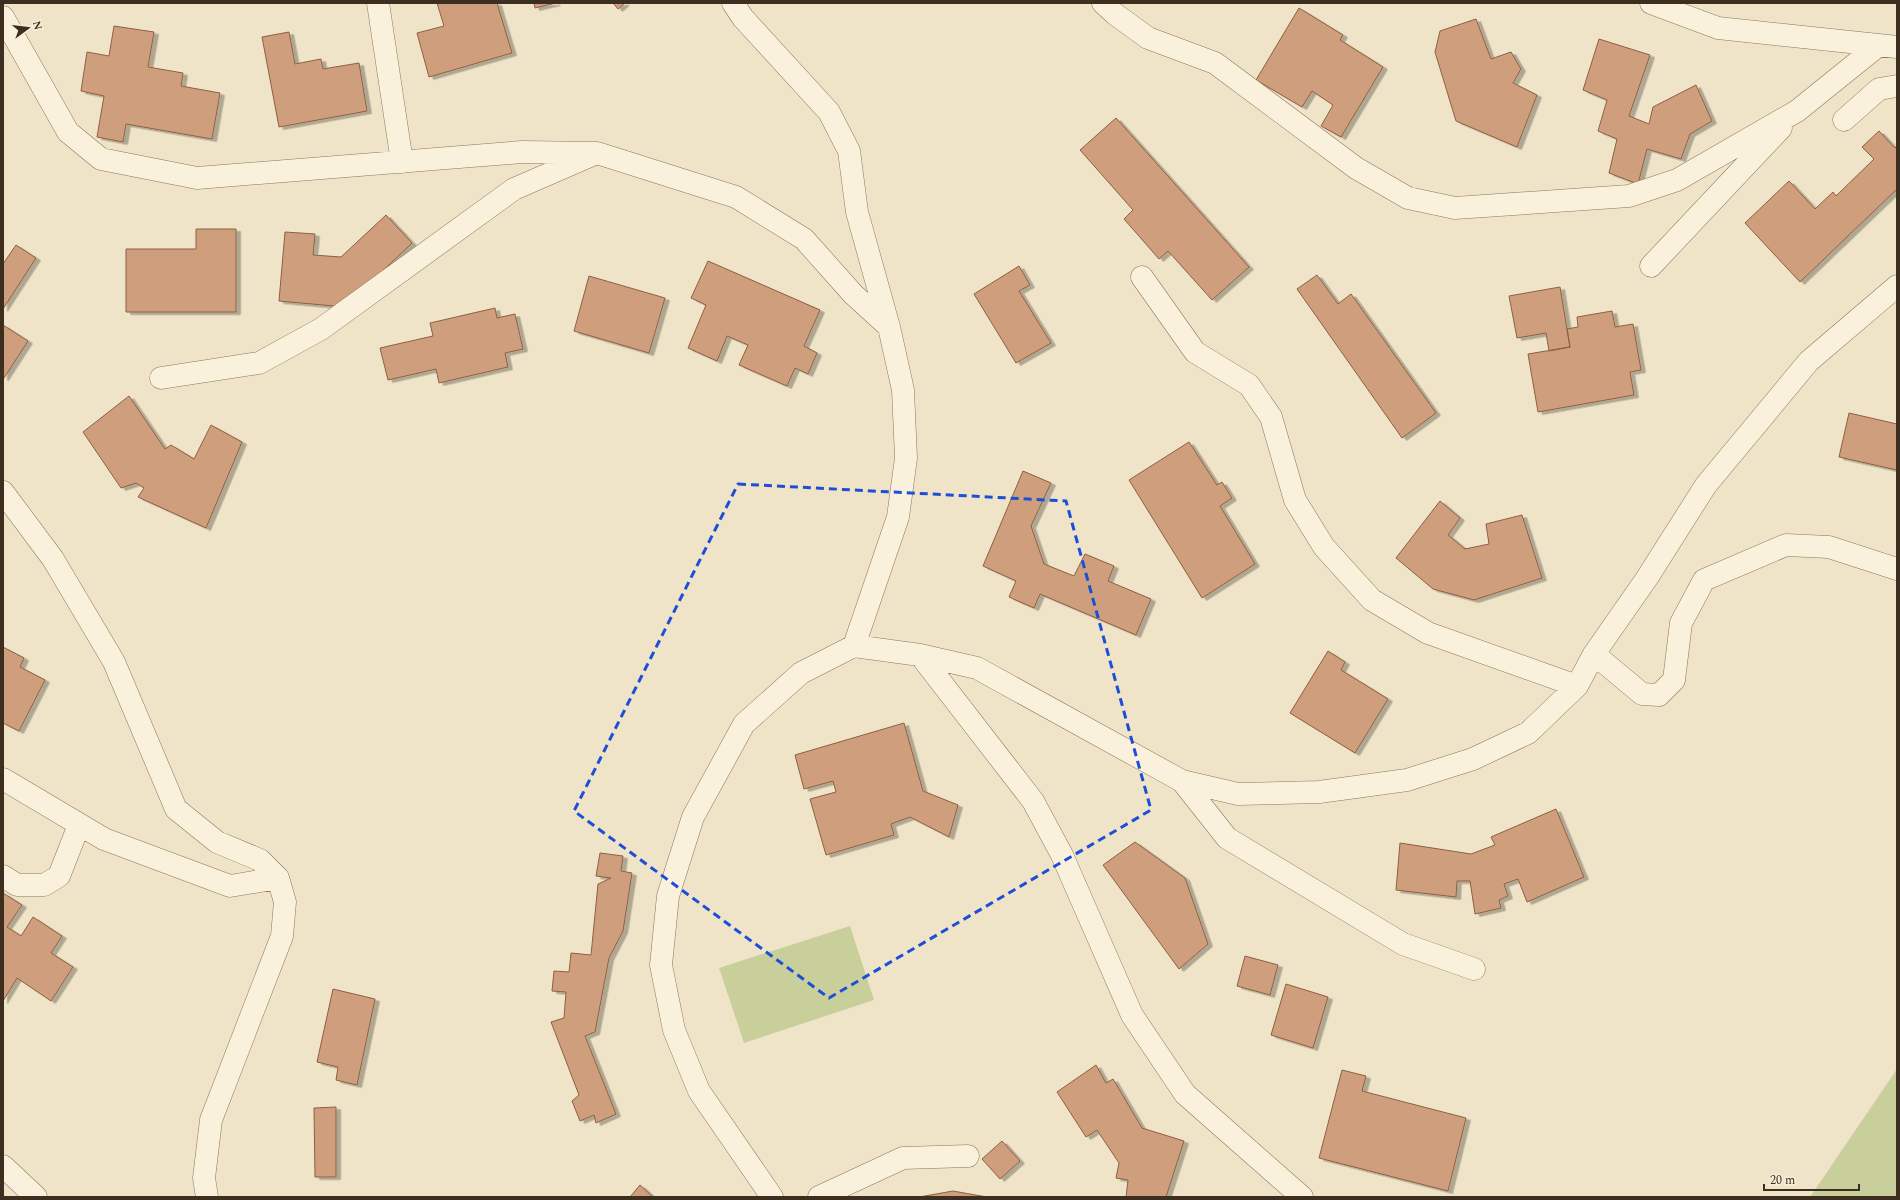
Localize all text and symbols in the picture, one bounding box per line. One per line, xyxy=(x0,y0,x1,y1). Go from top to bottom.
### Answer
north arrow xyxy=(8,8,48,48)
text: N xyxy=(28,19,47,32)
scale bar xyxy=(1764,1166,1859,1192)
text: 20 m xyxy=(1770,1171,1795,1190)

